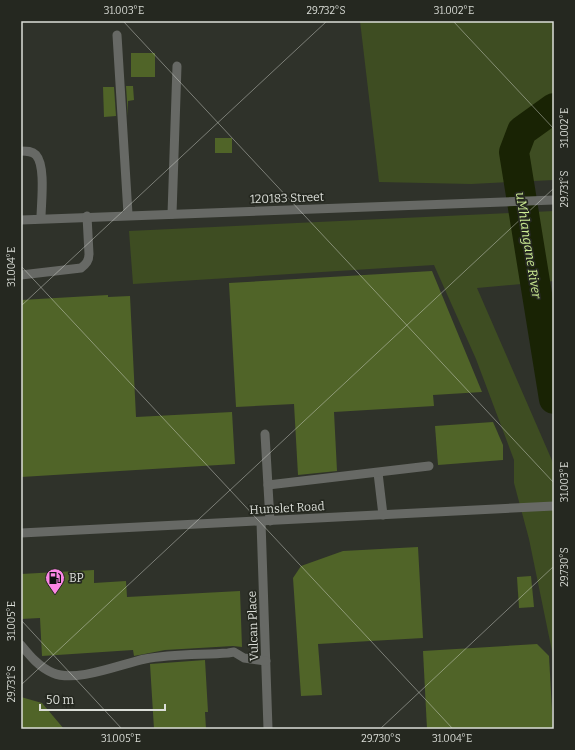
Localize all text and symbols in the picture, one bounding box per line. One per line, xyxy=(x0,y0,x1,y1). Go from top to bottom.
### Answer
text: 31.003°E xyxy=(104,5,144,17)
text: 29.732°S xyxy=(307,5,345,17)
text: 31.002°E xyxy=(434,5,474,17)
text: 31.002°E xyxy=(559,108,571,148)
text: 29.731°S xyxy=(559,171,571,207)
street label: 120183 Street xyxy=(250,190,325,206)
water label: uMhlangane River xyxy=(513,191,544,300)
text: 31.004°E xyxy=(6,247,18,287)
text: 31.003°E xyxy=(559,462,571,502)
street label: Hunslet Road xyxy=(249,499,325,517)
text: 29.730°S xyxy=(559,547,571,587)
fuel station icon: BP xyxy=(44,567,66,595)
place label: BP xyxy=(69,571,84,585)
street label: Vulcan Place xyxy=(245,591,261,661)
text: 31.005°E xyxy=(6,601,18,641)
text: 29.731°S xyxy=(6,666,18,702)
scale bar xyxy=(40,686,165,712)
text: 50 m xyxy=(46,693,75,707)
text: 31.005°E xyxy=(101,733,141,745)
text: 29.730°S xyxy=(361,733,401,745)
text: 31.004°E xyxy=(432,733,472,745)

